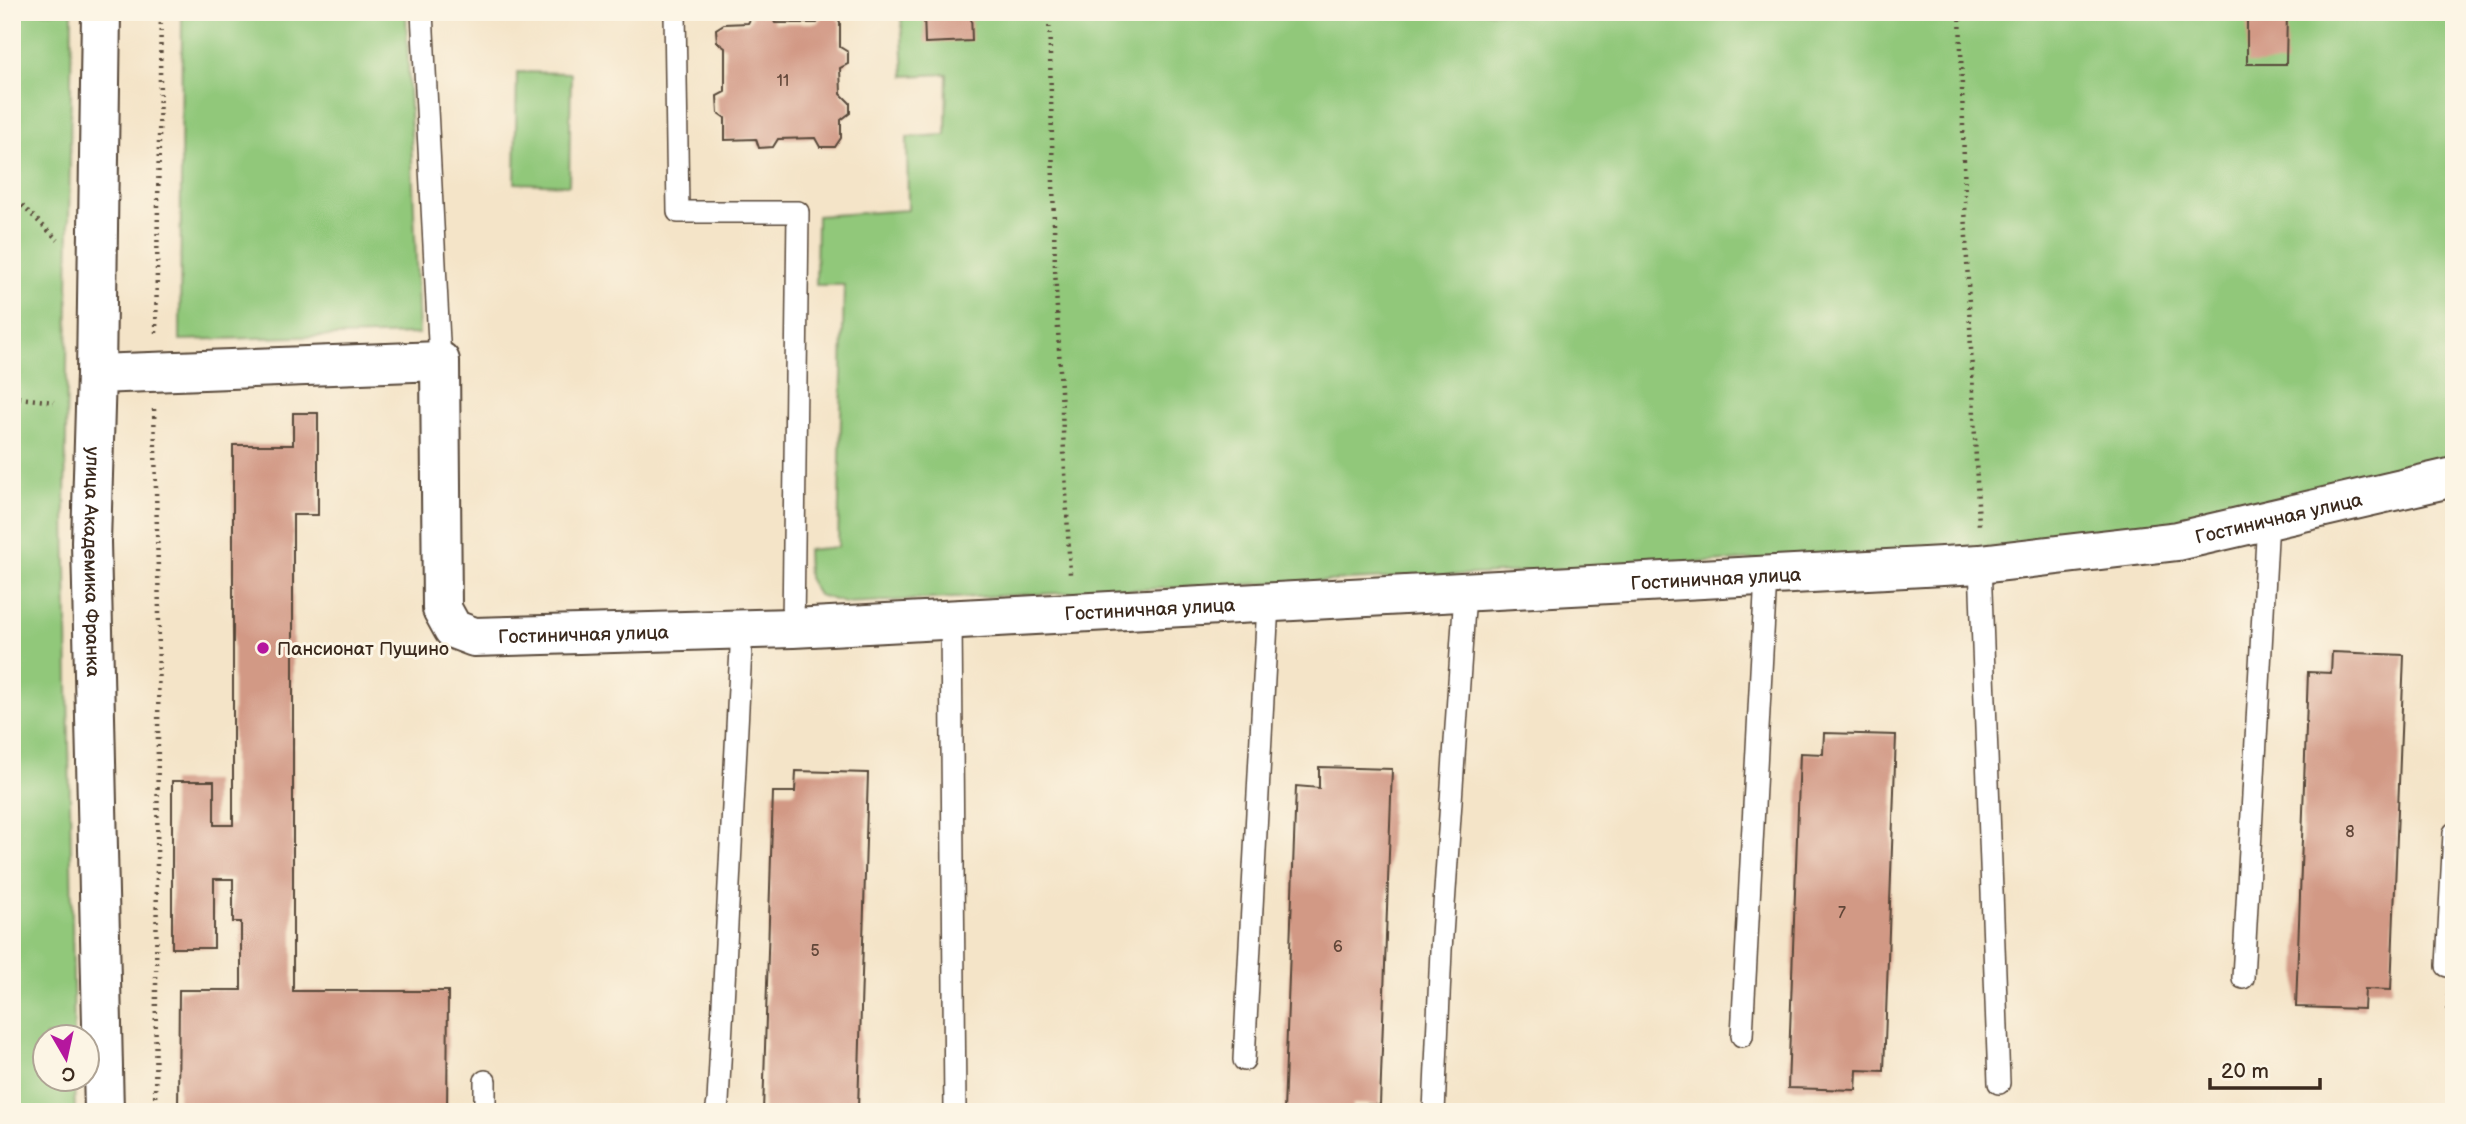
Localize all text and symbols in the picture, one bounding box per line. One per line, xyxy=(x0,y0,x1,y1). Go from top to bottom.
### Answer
house number: 11 xyxy=(777,72,789,91)
street label: улица Академика Франка xyxy=(78,446,104,677)
street label: Гостиничная улица xyxy=(2193,489,2365,550)
street label: Гостиничная улица xyxy=(1630,564,1802,596)
street label: Гостиничная улица xyxy=(1064,594,1236,626)
street label: Гостиничная улица xyxy=(498,622,669,649)
place label: Пансионат Пущино xyxy=(277,638,449,661)
marker: Пансионат Пущино xyxy=(255,640,271,656)
house number: 8 xyxy=(2345,823,2355,842)
house number: 7 xyxy=(1838,904,1846,923)
house number: 6 xyxy=(1333,938,1343,957)
house number: 5 xyxy=(810,942,820,961)
north arrow xyxy=(32,1023,102,1092)
scale bar xyxy=(2210,1047,2321,1091)
text: 20 m xyxy=(2221,1059,2269,1084)
text: С xyxy=(60,1061,77,1086)

